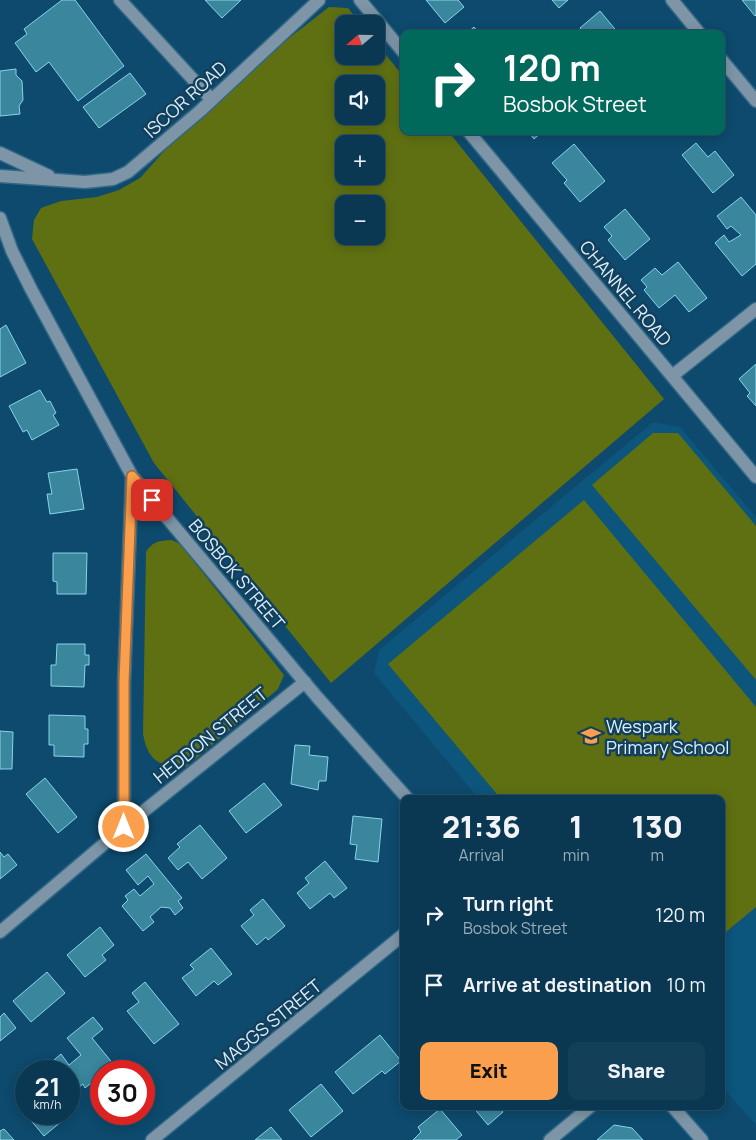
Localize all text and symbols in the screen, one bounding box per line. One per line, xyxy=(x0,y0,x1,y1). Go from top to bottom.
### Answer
north arrow xyxy=(335,15,385,65)
map controls xyxy=(335,15,385,245)
text: 120 m xyxy=(503,44,601,92)
icon: right xyxy=(420,50,485,115)
street label: ISCOR ROAD xyxy=(138,55,232,143)
button: sound xyxy=(335,75,385,125)
text: Bosbok Street xyxy=(503,89,647,119)
button: + xyxy=(335,135,385,185)
button: − xyxy=(335,195,385,245)
street label: CHANNEL ROAD xyxy=(575,235,677,351)
pin xyxy=(131,479,173,521)
icon: arrive xyxy=(138,486,166,514)
street label: BOSBOK STREET xyxy=(184,514,291,635)
street label: HEDDON STREET xyxy=(148,681,272,788)
place label: Wespark Primary School xyxy=(606,714,730,759)
school or university icon: Wespark Primary School xyxy=(580,725,602,747)
position arrow xyxy=(97,800,149,852)
text: 21:36 xyxy=(442,806,521,847)
text: 1 xyxy=(569,806,583,847)
text: 130 xyxy=(631,806,683,847)
text: Arrival xyxy=(459,844,504,866)
text: min xyxy=(563,844,590,866)
text: m xyxy=(650,844,664,866)
text: Turn right xyxy=(463,891,553,917)
icon: right xyxy=(420,901,448,929)
text: 120 m xyxy=(655,902,705,928)
text: Bosbok Street xyxy=(463,917,568,939)
icon: arrive xyxy=(420,971,448,999)
text: Arrive at destination xyxy=(463,972,652,998)
text: 10 m xyxy=(667,972,706,998)
street label: MAGGS STREET xyxy=(210,973,327,1074)
button: Exit xyxy=(420,1042,558,1100)
button: Share xyxy=(568,1042,705,1100)
speed limit sign: 30 xyxy=(90,1060,155,1125)
text: 21 xyxy=(35,1069,60,1104)
text: km/h xyxy=(34,1096,61,1113)

